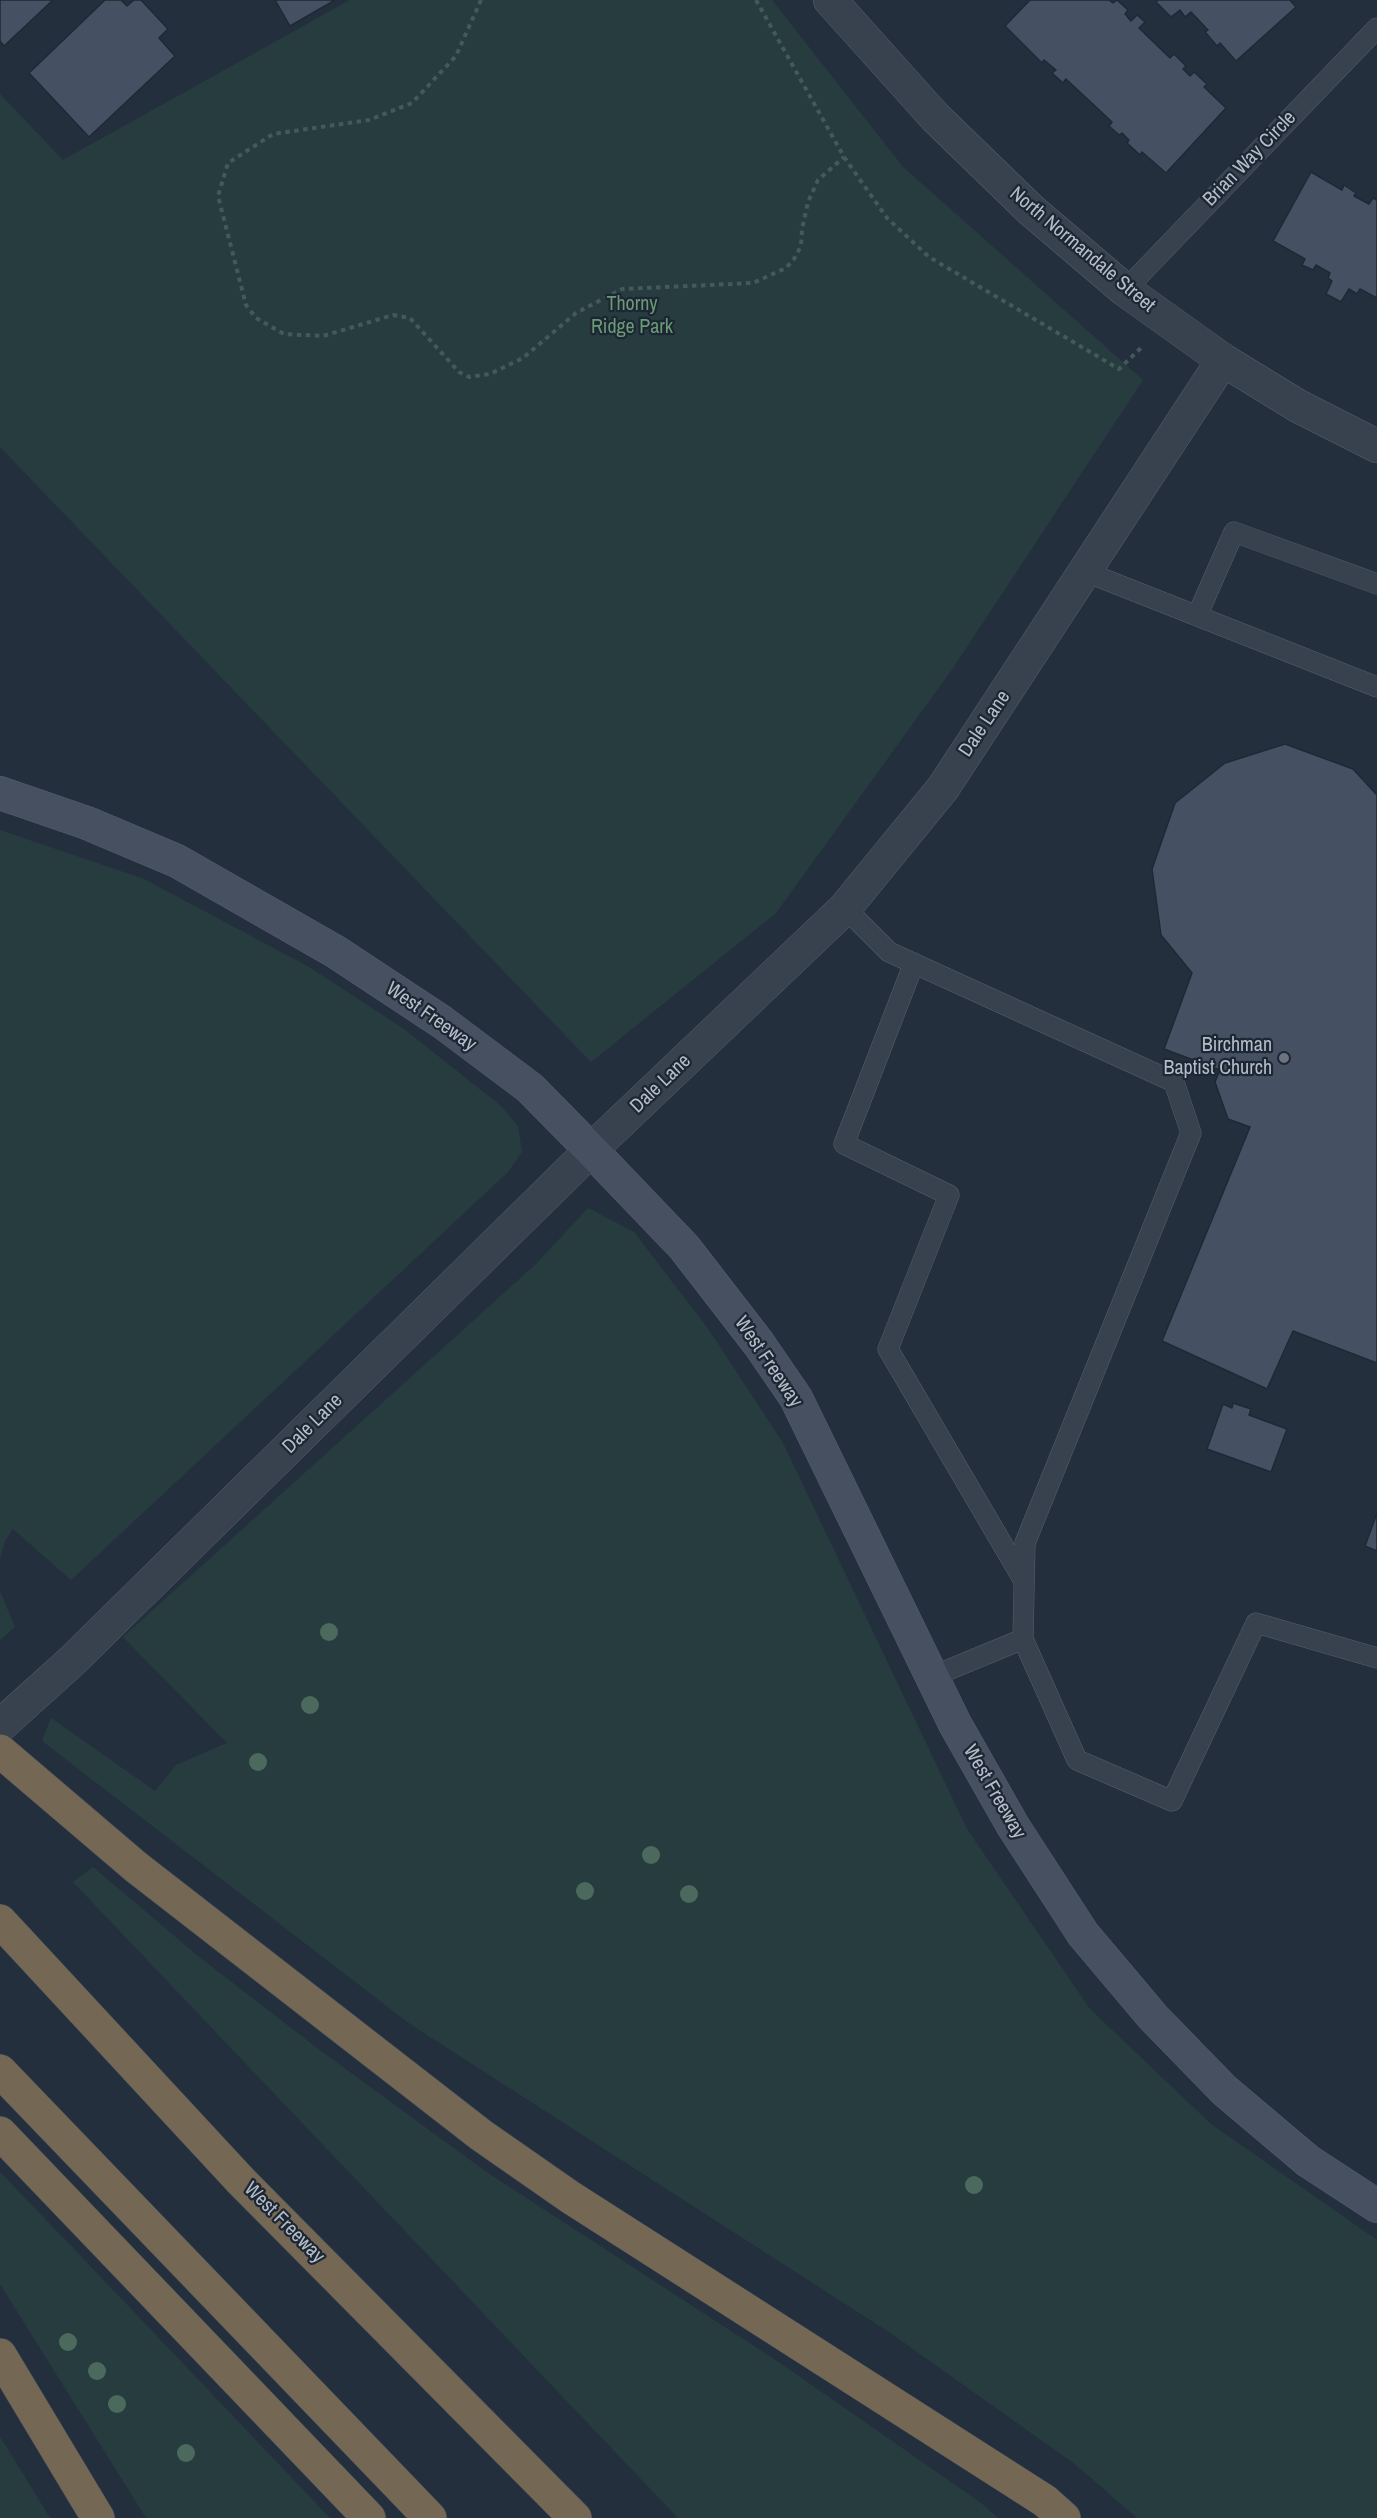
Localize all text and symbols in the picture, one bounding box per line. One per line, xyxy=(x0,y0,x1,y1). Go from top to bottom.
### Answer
street label: Brian Way Circle xyxy=(1199,106,1301,212)
street label: North Normandale Street xyxy=(1004,182,1160,318)
park label: Thorny Ridge Park xyxy=(591,293,673,340)
street label: Dale Lane xyxy=(954,686,1016,762)
street label: West Freeway xyxy=(381,977,481,1057)
place label: Birchman Baptist Church xyxy=(1164,1034,1272,1081)
street label: Dale Lane xyxy=(626,1049,696,1119)
marker: Birchman Baptist Church xyxy=(1277,1051,1291,1065)
street label: West Freeway xyxy=(729,1312,807,1412)
street label: Dale Lane xyxy=(278,1389,348,1459)
street label: West Freeway xyxy=(957,1741,1031,1843)
street label: West Freeway xyxy=(239,2178,329,2268)

